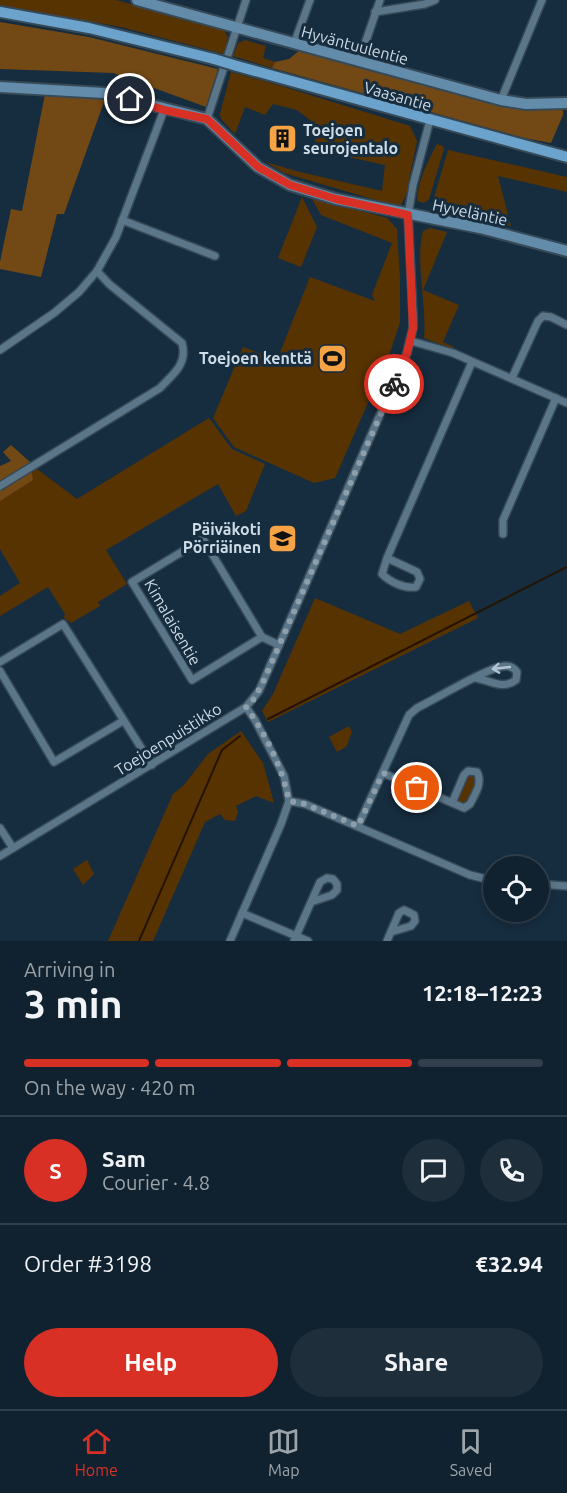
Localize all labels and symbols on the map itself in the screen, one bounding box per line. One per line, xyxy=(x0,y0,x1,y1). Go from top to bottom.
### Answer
street label: Hyväntuulentie xyxy=(300,22,410,68)
pin xyxy=(104,73,155,124)
street label: Vaasantie xyxy=(362,78,434,114)
place label: Toejoen seurojentalo xyxy=(303,121,398,157)
building icon: Toejoen seurojentalo xyxy=(266,123,298,155)
street label: Hyveläntie xyxy=(431,195,509,229)
sports icon: Toejoen kenttä xyxy=(317,342,349,374)
place label: Toejoen kenttä xyxy=(199,349,312,367)
courier xyxy=(364,354,424,414)
place label: Päiväkoti Pörriäinen xyxy=(183,520,261,556)
school or university icon: Päiväkoti Pörriäinen xyxy=(266,522,298,554)
street label: Kimalaisentie xyxy=(141,576,205,668)
one-way arrow xyxy=(492,663,511,674)
street label: Toejoenpuistikko xyxy=(111,699,225,779)
pin xyxy=(391,762,442,813)

